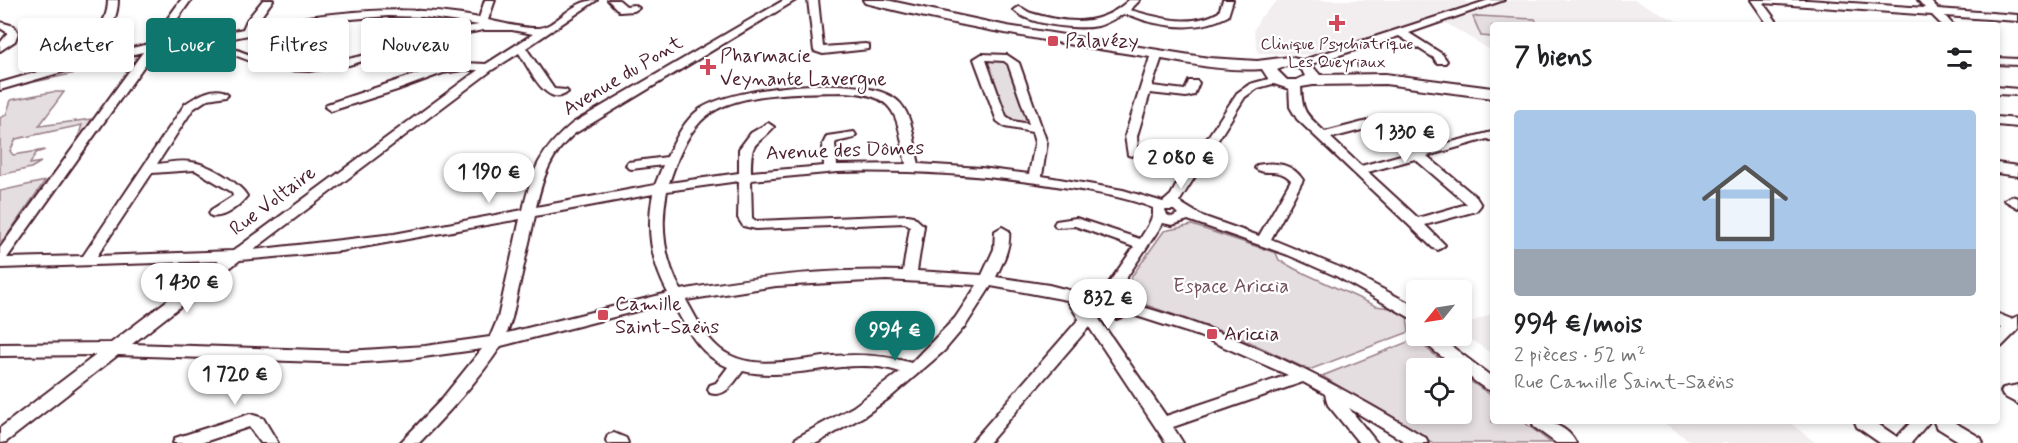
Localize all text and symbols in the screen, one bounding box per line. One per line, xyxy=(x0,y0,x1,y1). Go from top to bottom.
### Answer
marker: Clinique Psychiatrique Les Queyriaux xyxy=(1328,14,1346,32)
chip: Acheter xyxy=(18,18,134,72)
chip: Louer xyxy=(146,18,236,72)
chip: Filtres xyxy=(248,18,349,72)
chip: Nouveau xyxy=(361,18,471,72)
place label: Palavézy xyxy=(1065,28,1139,55)
street label: Avenue du Pont xyxy=(558,29,688,122)
marker: Palavézy xyxy=(1046,34,1060,48)
place label: Clinique Psychiatrique Les Queyriaux xyxy=(1261,34,1413,73)
text: 7 biens xyxy=(1514,41,1592,75)
icon: filters xyxy=(1943,42,1976,75)
place label: Pharmacie Veynante Lavergne xyxy=(720,43,887,94)
marker: Pharmacie Veynante Lavergne xyxy=(701,60,715,74)
pin: 1 330 € xyxy=(1350,113,1460,164)
text: 1 330 € xyxy=(1375,119,1435,146)
street label: Avenue des Dômes xyxy=(765,135,925,167)
pin: 2 080 € xyxy=(1126,139,1236,190)
text: 2 080 € xyxy=(1147,145,1215,172)
icon: home xyxy=(1691,149,1799,257)
pin: 1 190 € xyxy=(434,153,544,204)
text: 1 190 € xyxy=(457,159,521,186)
street label: Rue Voltaire xyxy=(224,160,322,242)
pin: 1 430 € xyxy=(132,263,242,314)
text: 1 430 € xyxy=(155,269,219,296)
park label: Espace Ariccia xyxy=(1173,273,1289,300)
pin: 832 € xyxy=(1066,279,1150,330)
north arrow xyxy=(1406,280,1472,346)
map controls xyxy=(1406,280,1472,424)
text: 832 € xyxy=(1083,285,1133,312)
place label: Camille Saint-Saëns xyxy=(615,291,719,341)
marker: Camille Saint-Saëns xyxy=(596,308,610,322)
text: 994 €/mois xyxy=(1514,308,1643,342)
pin: 994 € xyxy=(853,311,937,362)
text: 994 € xyxy=(869,317,921,344)
place label: Ariccia xyxy=(1224,321,1279,348)
marker: Ariccia xyxy=(1205,327,1219,341)
text: 2 pièces · 52 m² xyxy=(1514,342,1646,369)
pin: 1 720 € xyxy=(180,355,290,406)
button: locate xyxy=(1406,358,1472,424)
text: 1 720 € xyxy=(202,361,268,388)
text: Rue Camille Saint-Saëns xyxy=(1514,369,1734,396)

